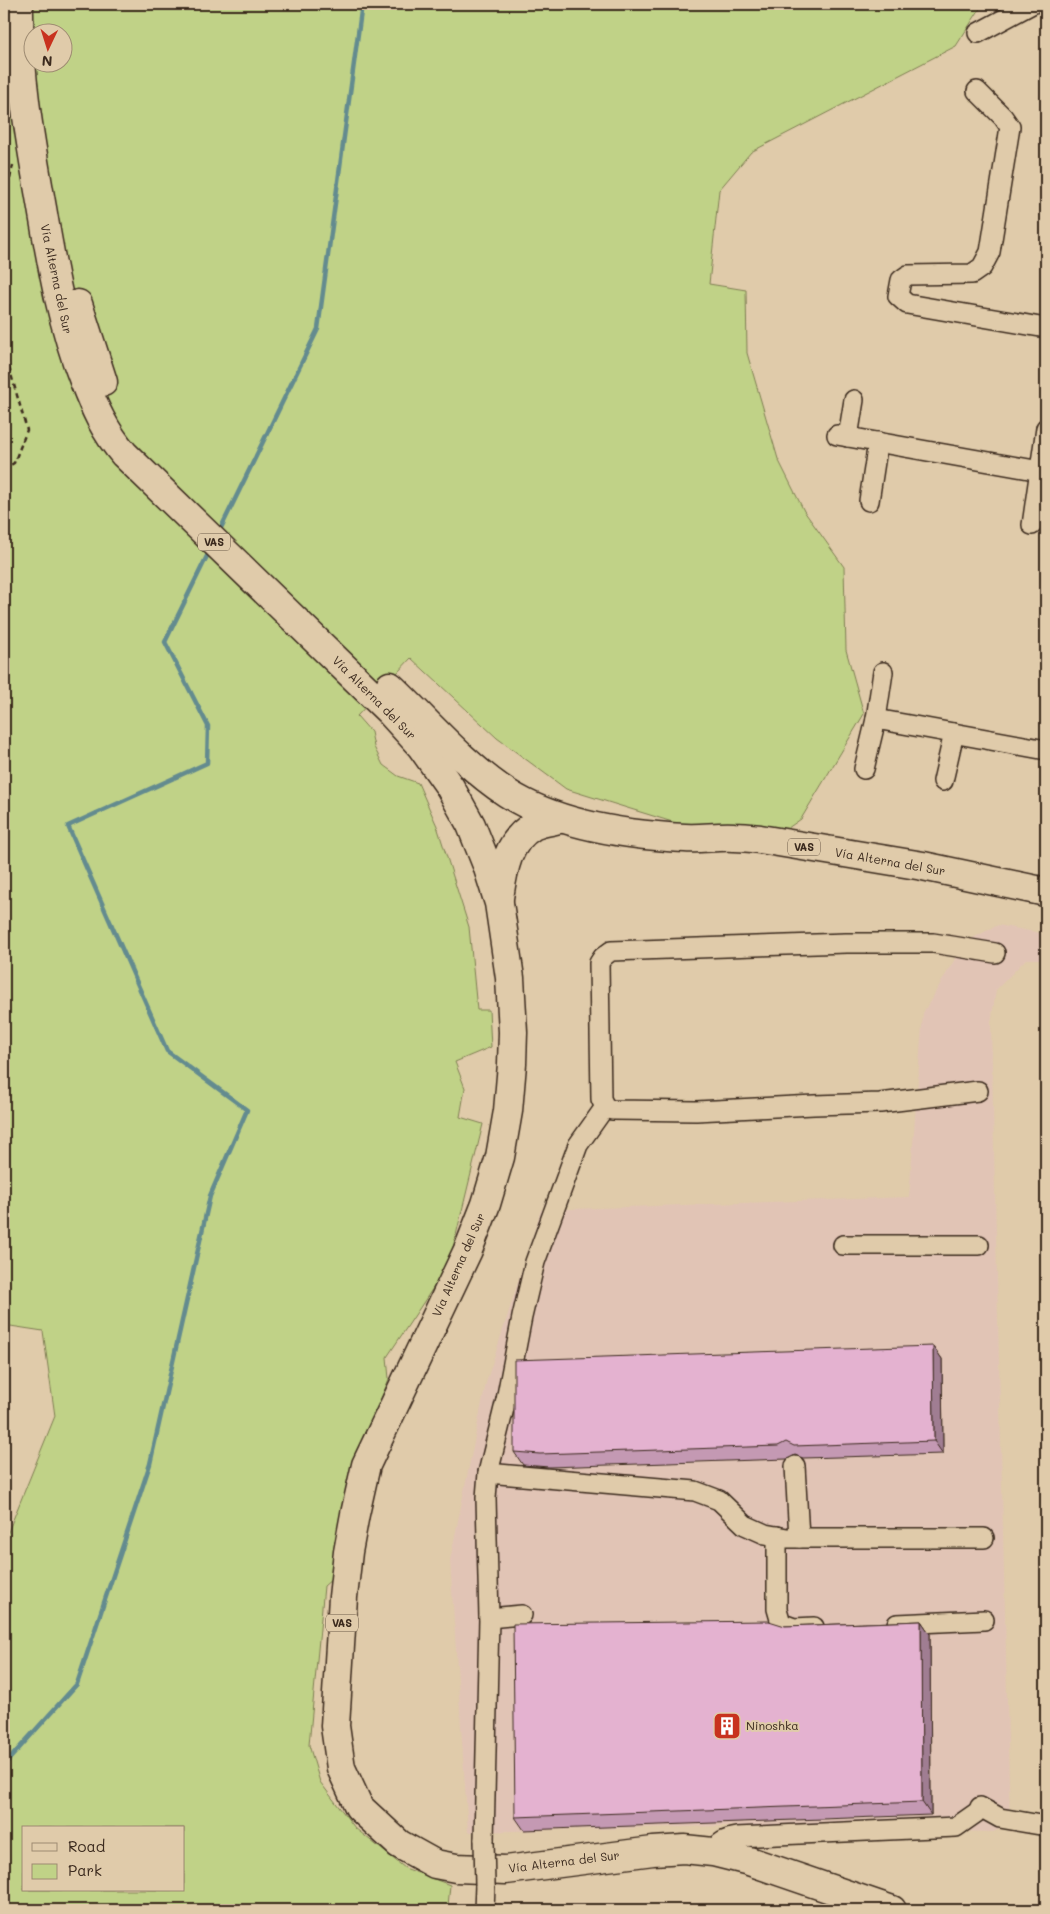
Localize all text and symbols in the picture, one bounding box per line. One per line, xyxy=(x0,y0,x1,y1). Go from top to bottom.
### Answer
north arrow xyxy=(22,22,72,72)
text: N xyxy=(41,52,53,71)
street label: Vía Alterna del Sur xyxy=(38,222,76,335)
road number: VAS xyxy=(198,534,230,550)
street label: Vía Alterna del Sur xyxy=(329,652,420,743)
road number: VAS xyxy=(788,839,820,856)
street label: Vía Alterna del Sur xyxy=(834,843,947,879)
street label: Vía Alterna del Sur xyxy=(428,1210,488,1319)
road number: VAS xyxy=(326,1615,358,1632)
building icon: Ninoshka xyxy=(712,1711,742,1741)
place label: Ninoshka xyxy=(746,1717,799,1733)
legend xyxy=(22,1826,185,1892)
text: Road xyxy=(68,1836,105,1856)
street label: Vía Alterna del Sur xyxy=(507,1846,620,1876)
text: Park xyxy=(68,1860,102,1880)

